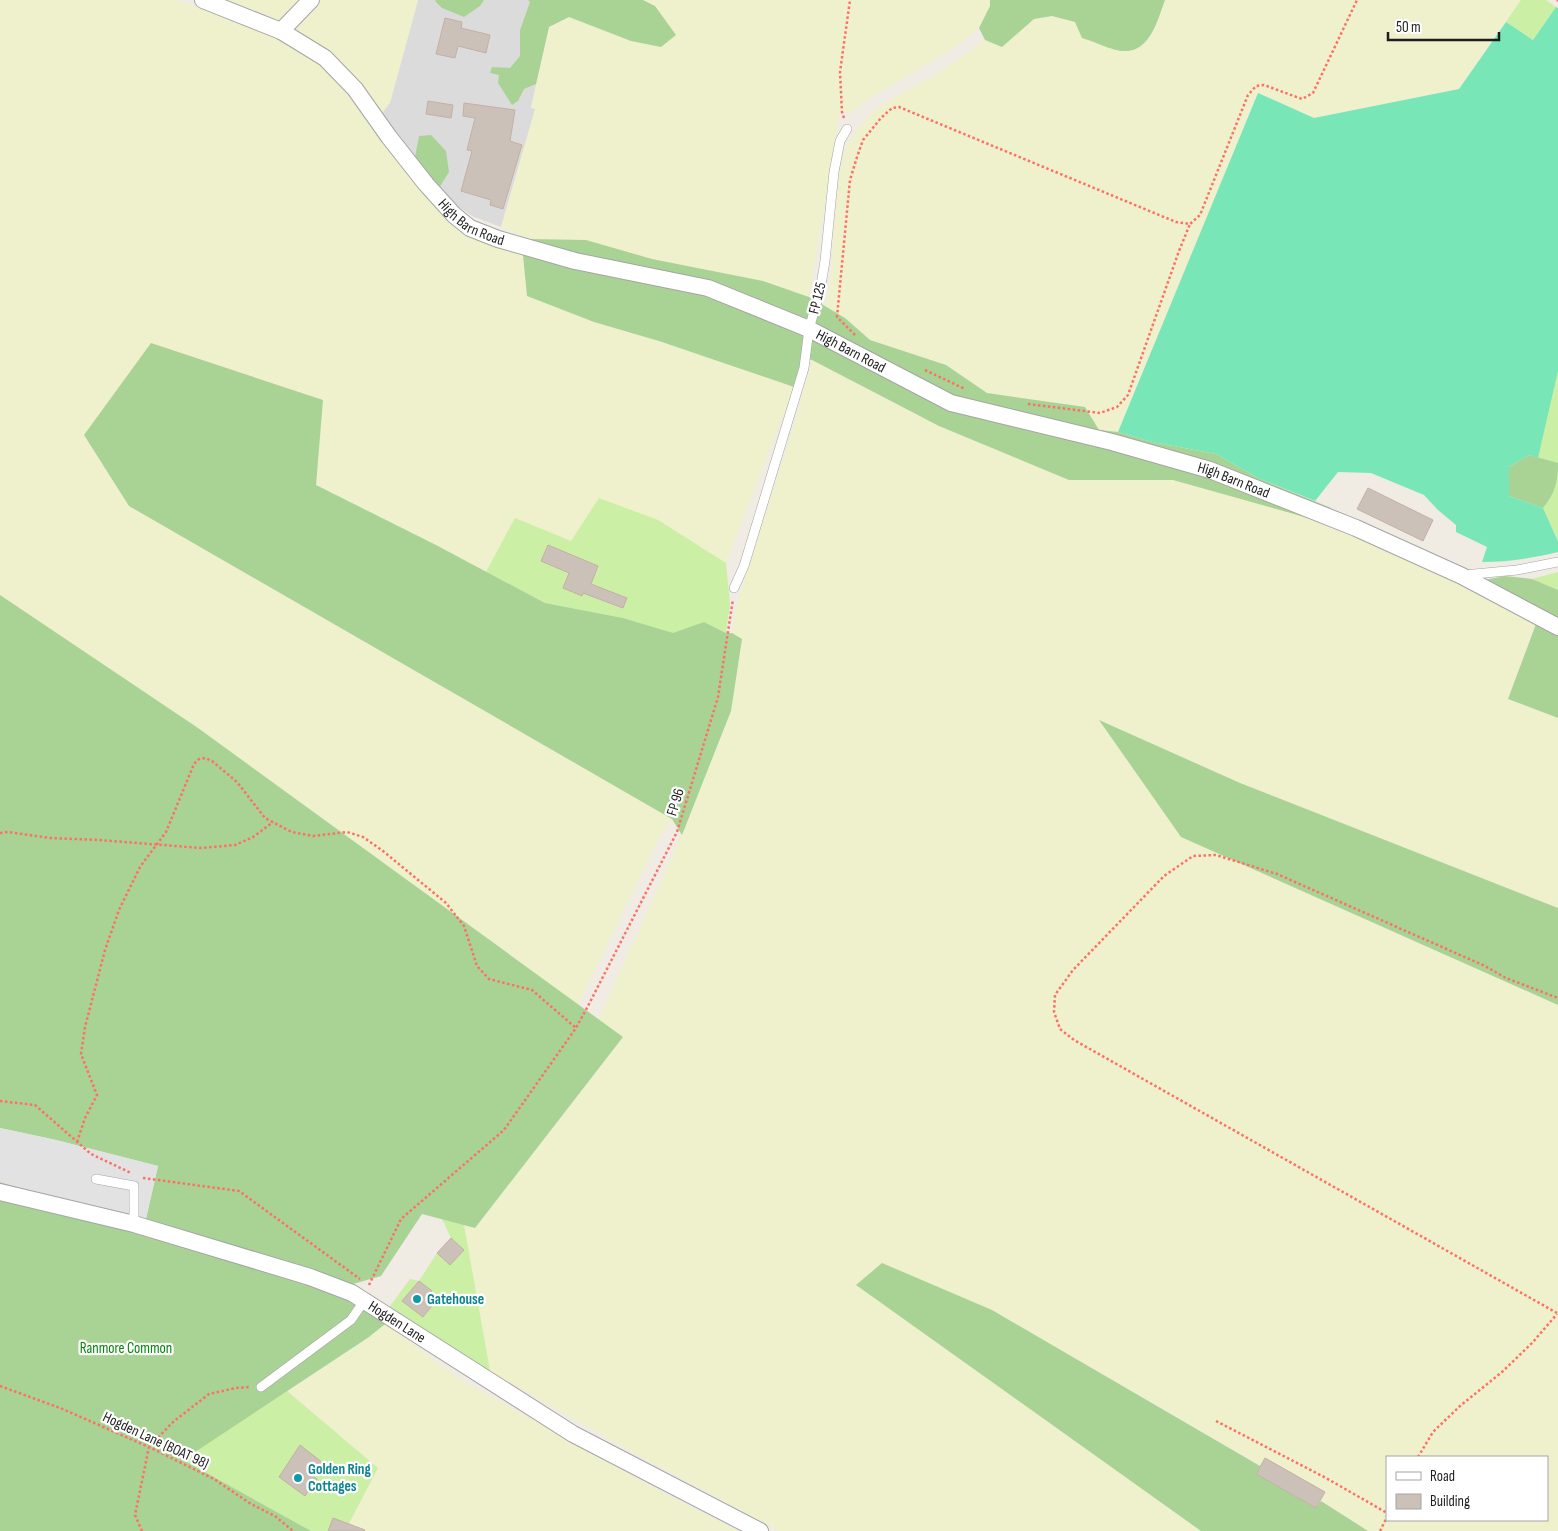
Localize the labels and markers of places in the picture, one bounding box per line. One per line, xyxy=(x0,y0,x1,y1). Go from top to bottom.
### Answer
place label: Gatehouse xyxy=(427,1290,484,1309)
marker: Gatehouse xyxy=(411,1293,423,1305)
place label: Golden Ring Cottages xyxy=(308,1460,372,1496)
marker: Golden Ring Cottages xyxy=(292,1472,304,1484)

